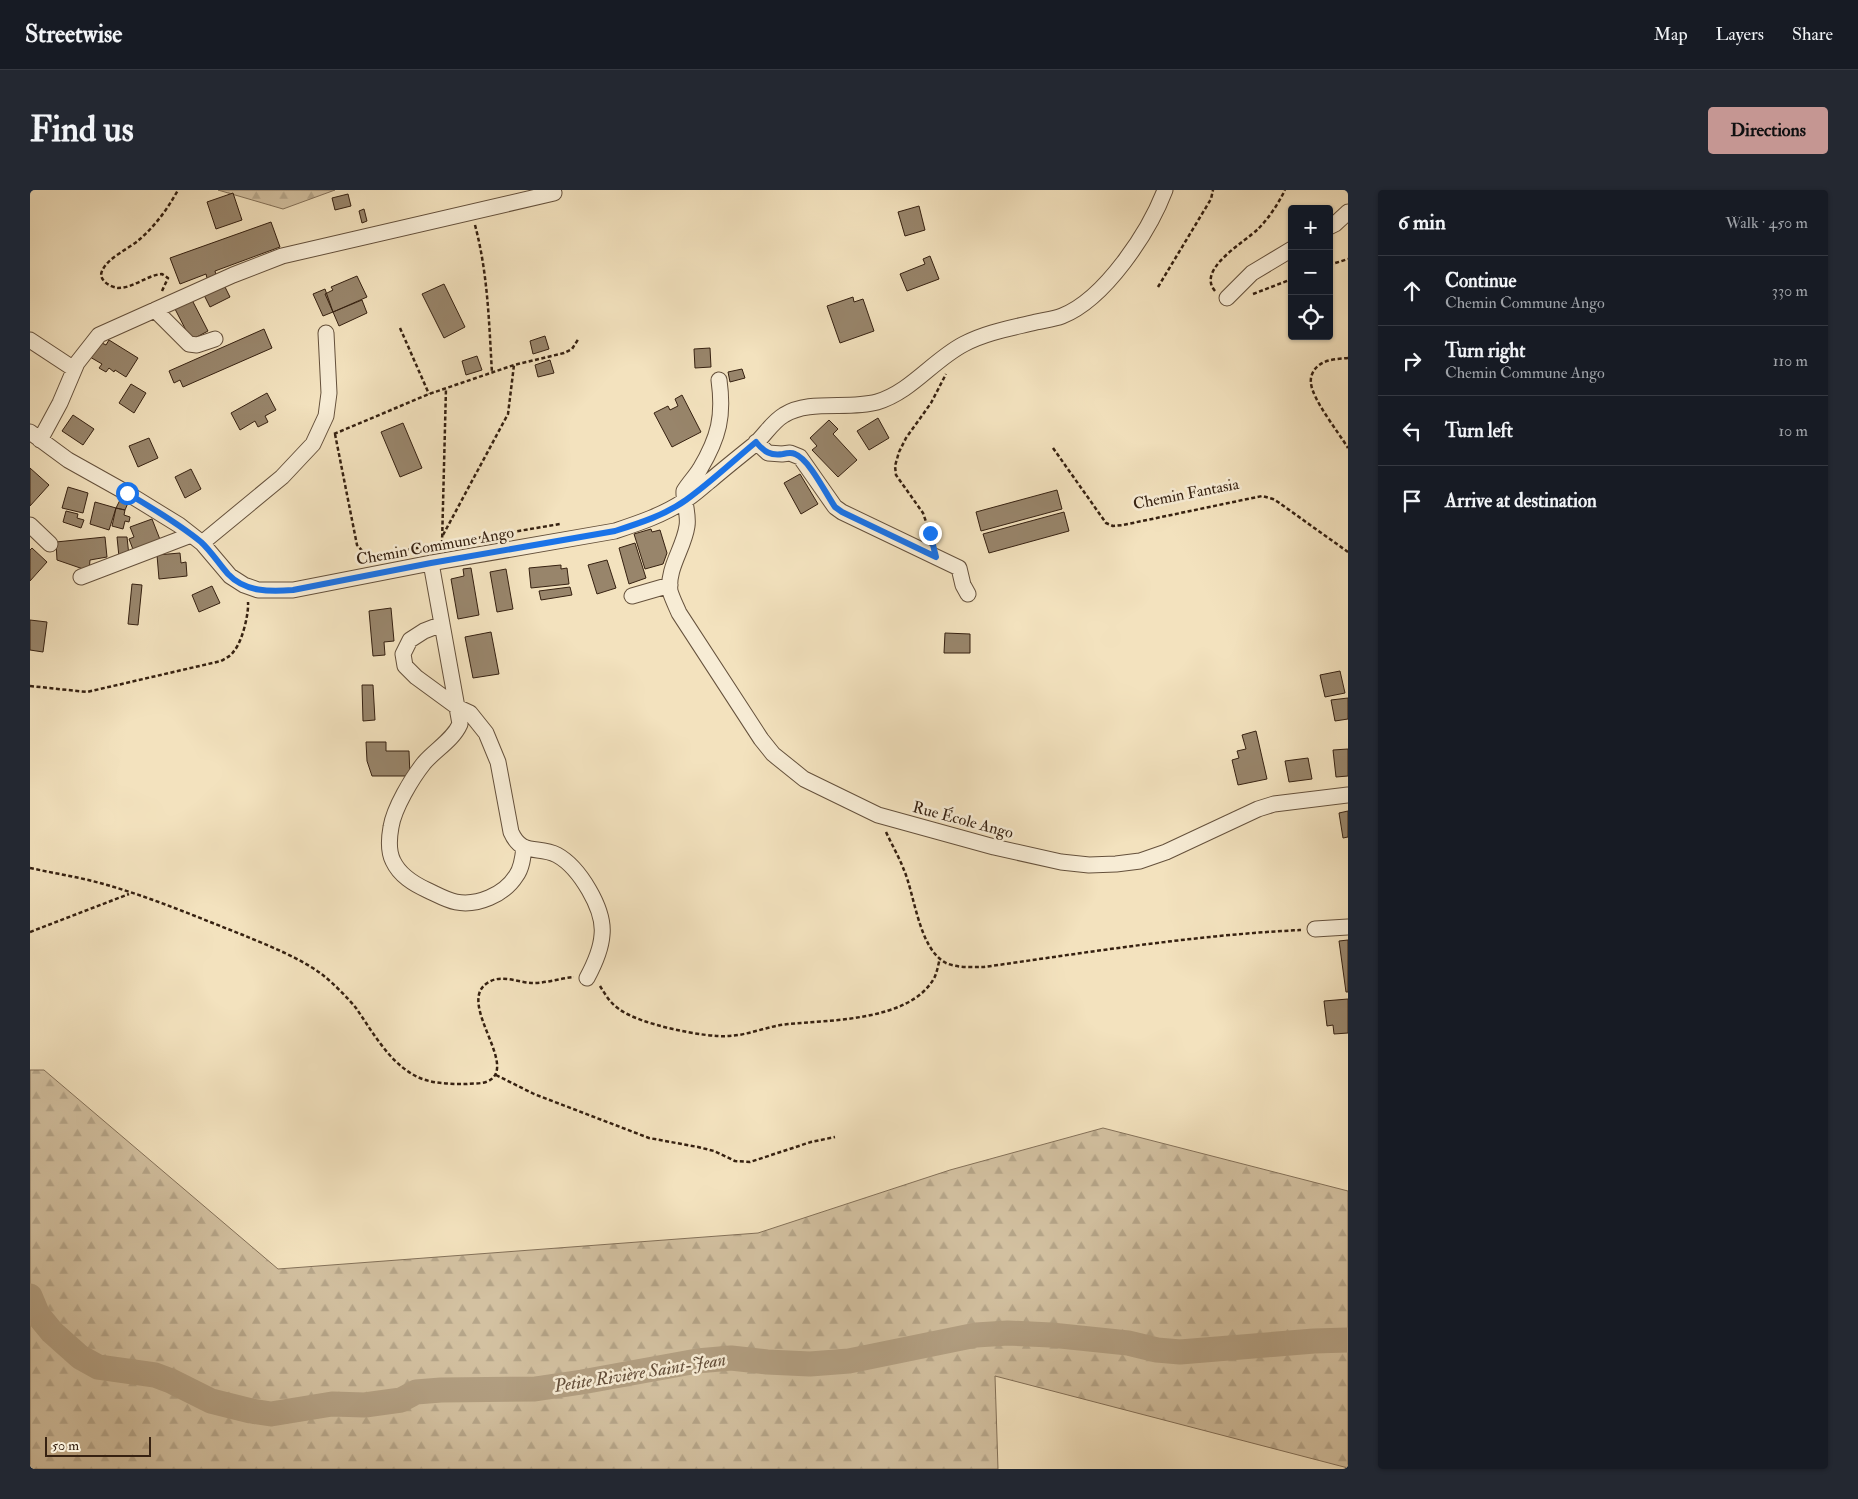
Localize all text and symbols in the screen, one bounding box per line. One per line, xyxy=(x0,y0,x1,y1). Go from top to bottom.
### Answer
text: Streetwise xyxy=(25,19,122,50)
text: Map xyxy=(1654,23,1688,46)
text: Layers xyxy=(1716,23,1764,46)
text: Share xyxy=(1792,23,1833,46)
button: Directions xyxy=(1708,107,1828,154)
text: Find us xyxy=(30,108,134,152)
map controls xyxy=(1288,205,1333,340)
button: + xyxy=(1288,205,1333,250)
text: 6 min xyxy=(1398,209,1446,236)
text: Walk · 450 m xyxy=(1725,213,1808,233)
button: − xyxy=(1288,250,1333,295)
text: Continue xyxy=(1445,269,1516,293)
icon: ahead xyxy=(1398,277,1426,305)
text: 330 m xyxy=(1772,281,1808,301)
text: Chemin Commune Ango xyxy=(1445,293,1605,313)
button: locate xyxy=(1288,295,1333,340)
text: Turn right xyxy=(1445,339,1525,363)
icon: right xyxy=(1398,347,1426,375)
text: 110 m xyxy=(1773,351,1808,371)
text: Chemin Commune Ango xyxy=(1445,363,1605,383)
icon: left xyxy=(1398,417,1426,445)
text: Turn left xyxy=(1445,419,1513,443)
text: 10 m xyxy=(1778,421,1808,441)
street label: Chemin Fantasia xyxy=(1131,474,1241,514)
route start xyxy=(116,482,139,505)
icon: arrive xyxy=(1398,487,1426,515)
text: Arrive at destination xyxy=(1445,489,1597,513)
street label: Chemin Commune Ango xyxy=(355,522,516,570)
route end xyxy=(919,522,942,545)
street label: Rue École Ango xyxy=(911,796,1016,843)
water label: Petite Rivière Saint-Jean xyxy=(551,1348,728,1398)
scale bar xyxy=(45,1434,151,1457)
text: 50 m xyxy=(52,1437,79,1454)

